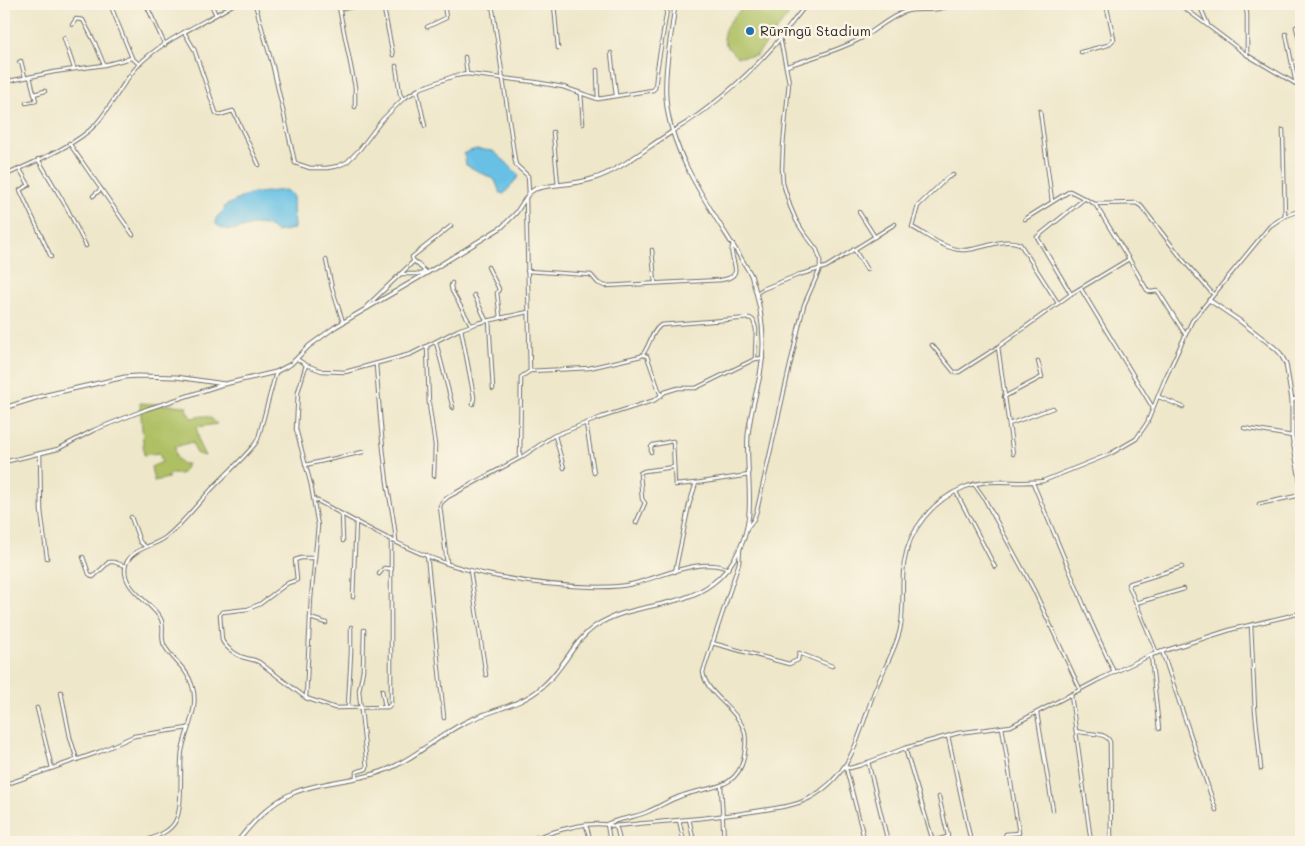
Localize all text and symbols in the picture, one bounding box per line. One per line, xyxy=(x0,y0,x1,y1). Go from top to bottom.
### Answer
place label: Rũrĩngũ Stadium xyxy=(760,21,871,40)
marker: Rũrĩngũ Stadium xyxy=(744,25,756,37)

